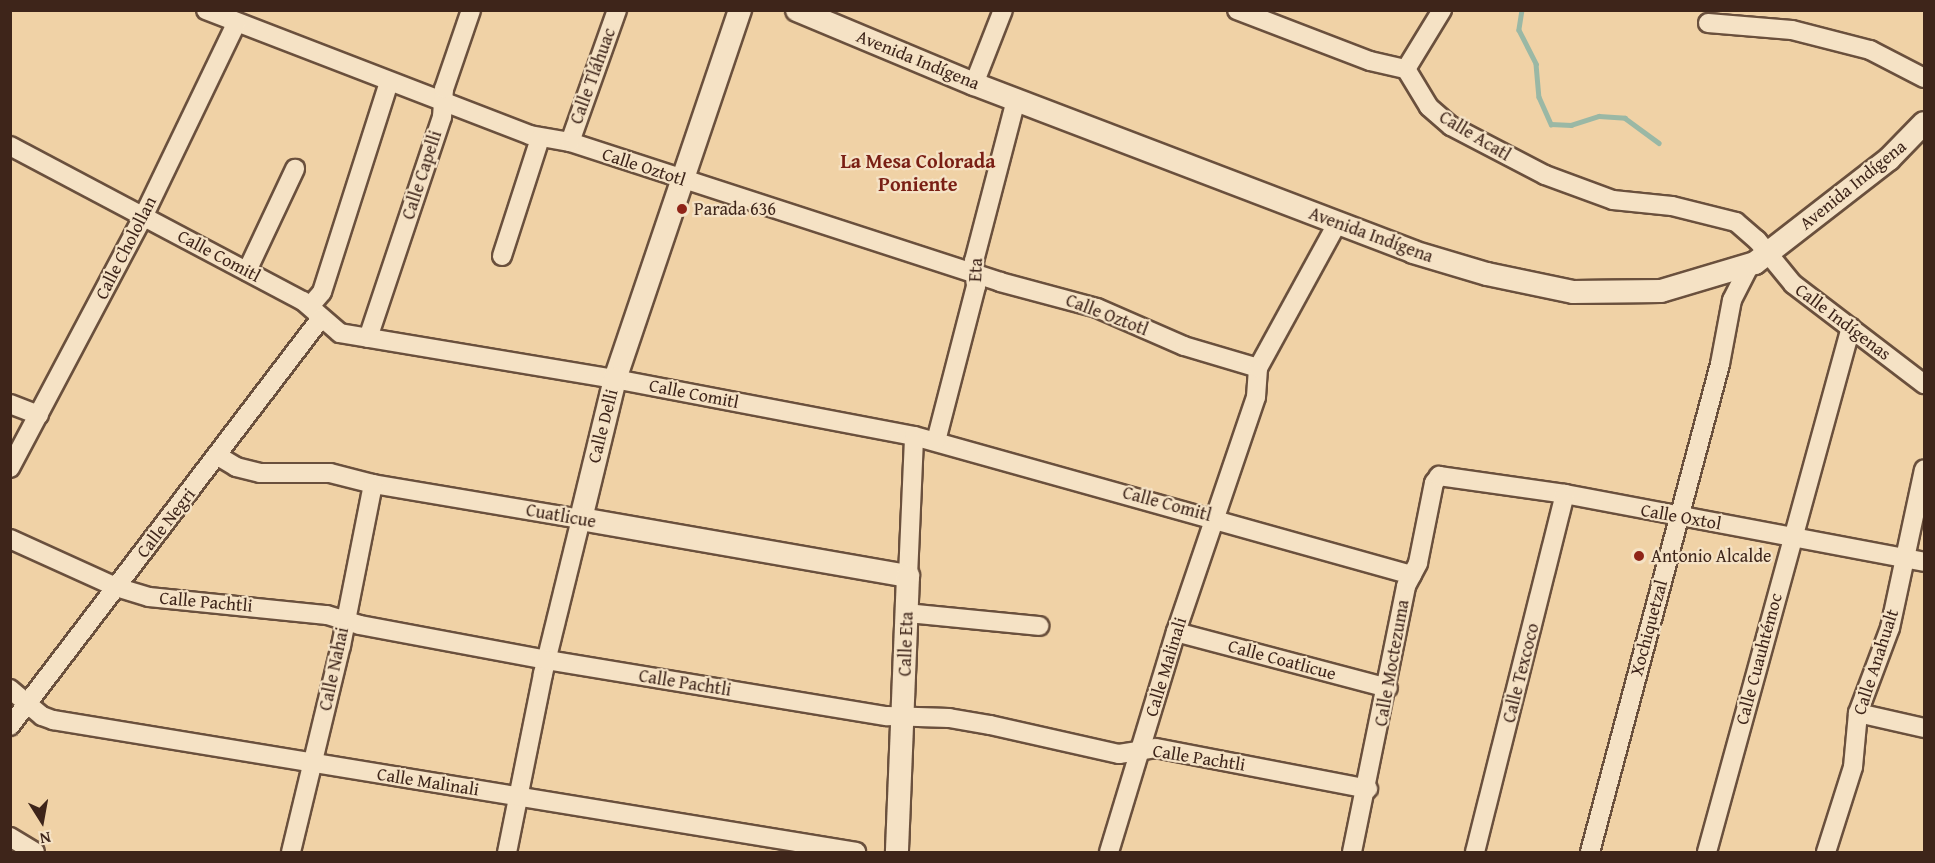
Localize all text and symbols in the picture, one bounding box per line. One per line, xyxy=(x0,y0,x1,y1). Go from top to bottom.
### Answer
street label: Calle Tláhuac xyxy=(566,25,620,127)
street label: Avenida Indígena xyxy=(853,26,983,94)
street label: Calle Acatl xyxy=(1435,106,1515,166)
street label: Calle Capelli xyxy=(397,128,447,222)
street label: Avenida Indígena xyxy=(1795,136,1911,234)
street label: Calle Oztotl xyxy=(599,143,689,191)
district label: La Mesa Colorada Poniente xyxy=(840,148,996,195)
street label: Calle Cholollan xyxy=(91,193,161,303)
place label: Parada 636 xyxy=(694,198,776,220)
marker: Parada 636 xyxy=(675,202,689,216)
street label: Avenida Indígena xyxy=(1306,203,1436,267)
street label: Calle Comitl xyxy=(174,225,264,287)
street label: Eta xyxy=(965,257,987,283)
street label: Calle Indígenas xyxy=(1791,279,1895,365)
street label: Calle Oztotl xyxy=(1063,289,1151,341)
street label: Calle Comitl xyxy=(647,375,741,413)
street label: Calle Delli xyxy=(583,387,623,465)
street label: Calle Comitl xyxy=(1120,482,1214,526)
street label: Calle Negri xyxy=(132,484,200,562)
street label: Cuatlicue xyxy=(524,499,598,533)
street label: Calle Oxtol xyxy=(1639,499,1723,535)
place label: Antonio Alcalde xyxy=(1651,545,1771,567)
marker: Antonio Alcalde xyxy=(1632,549,1646,563)
street label: Xochiquetzal xyxy=(1626,578,1672,678)
street label: Calle Pachtli xyxy=(159,587,253,617)
street label: Calle Cuauhtémoc xyxy=(1731,591,1787,727)
street label: Calle Moctezuma xyxy=(1370,598,1414,728)
street label: Calle Anahualt xyxy=(1849,606,1903,718)
street label: Calle Eta xyxy=(894,611,918,677)
street label: Calle Malinali xyxy=(1141,615,1191,719)
street label: Calle Texcoco xyxy=(1498,621,1544,725)
street label: Calle Nahai xyxy=(315,625,353,713)
street label: Calle Coatlicue xyxy=(1226,635,1338,685)
street label: Calle Pachtli xyxy=(637,665,733,701)
street label: Calle Pachtli xyxy=(1151,740,1247,776)
street label: Calle Malinali xyxy=(375,763,481,801)
north arrow xyxy=(12,791,72,851)
text: N xyxy=(38,826,53,851)

